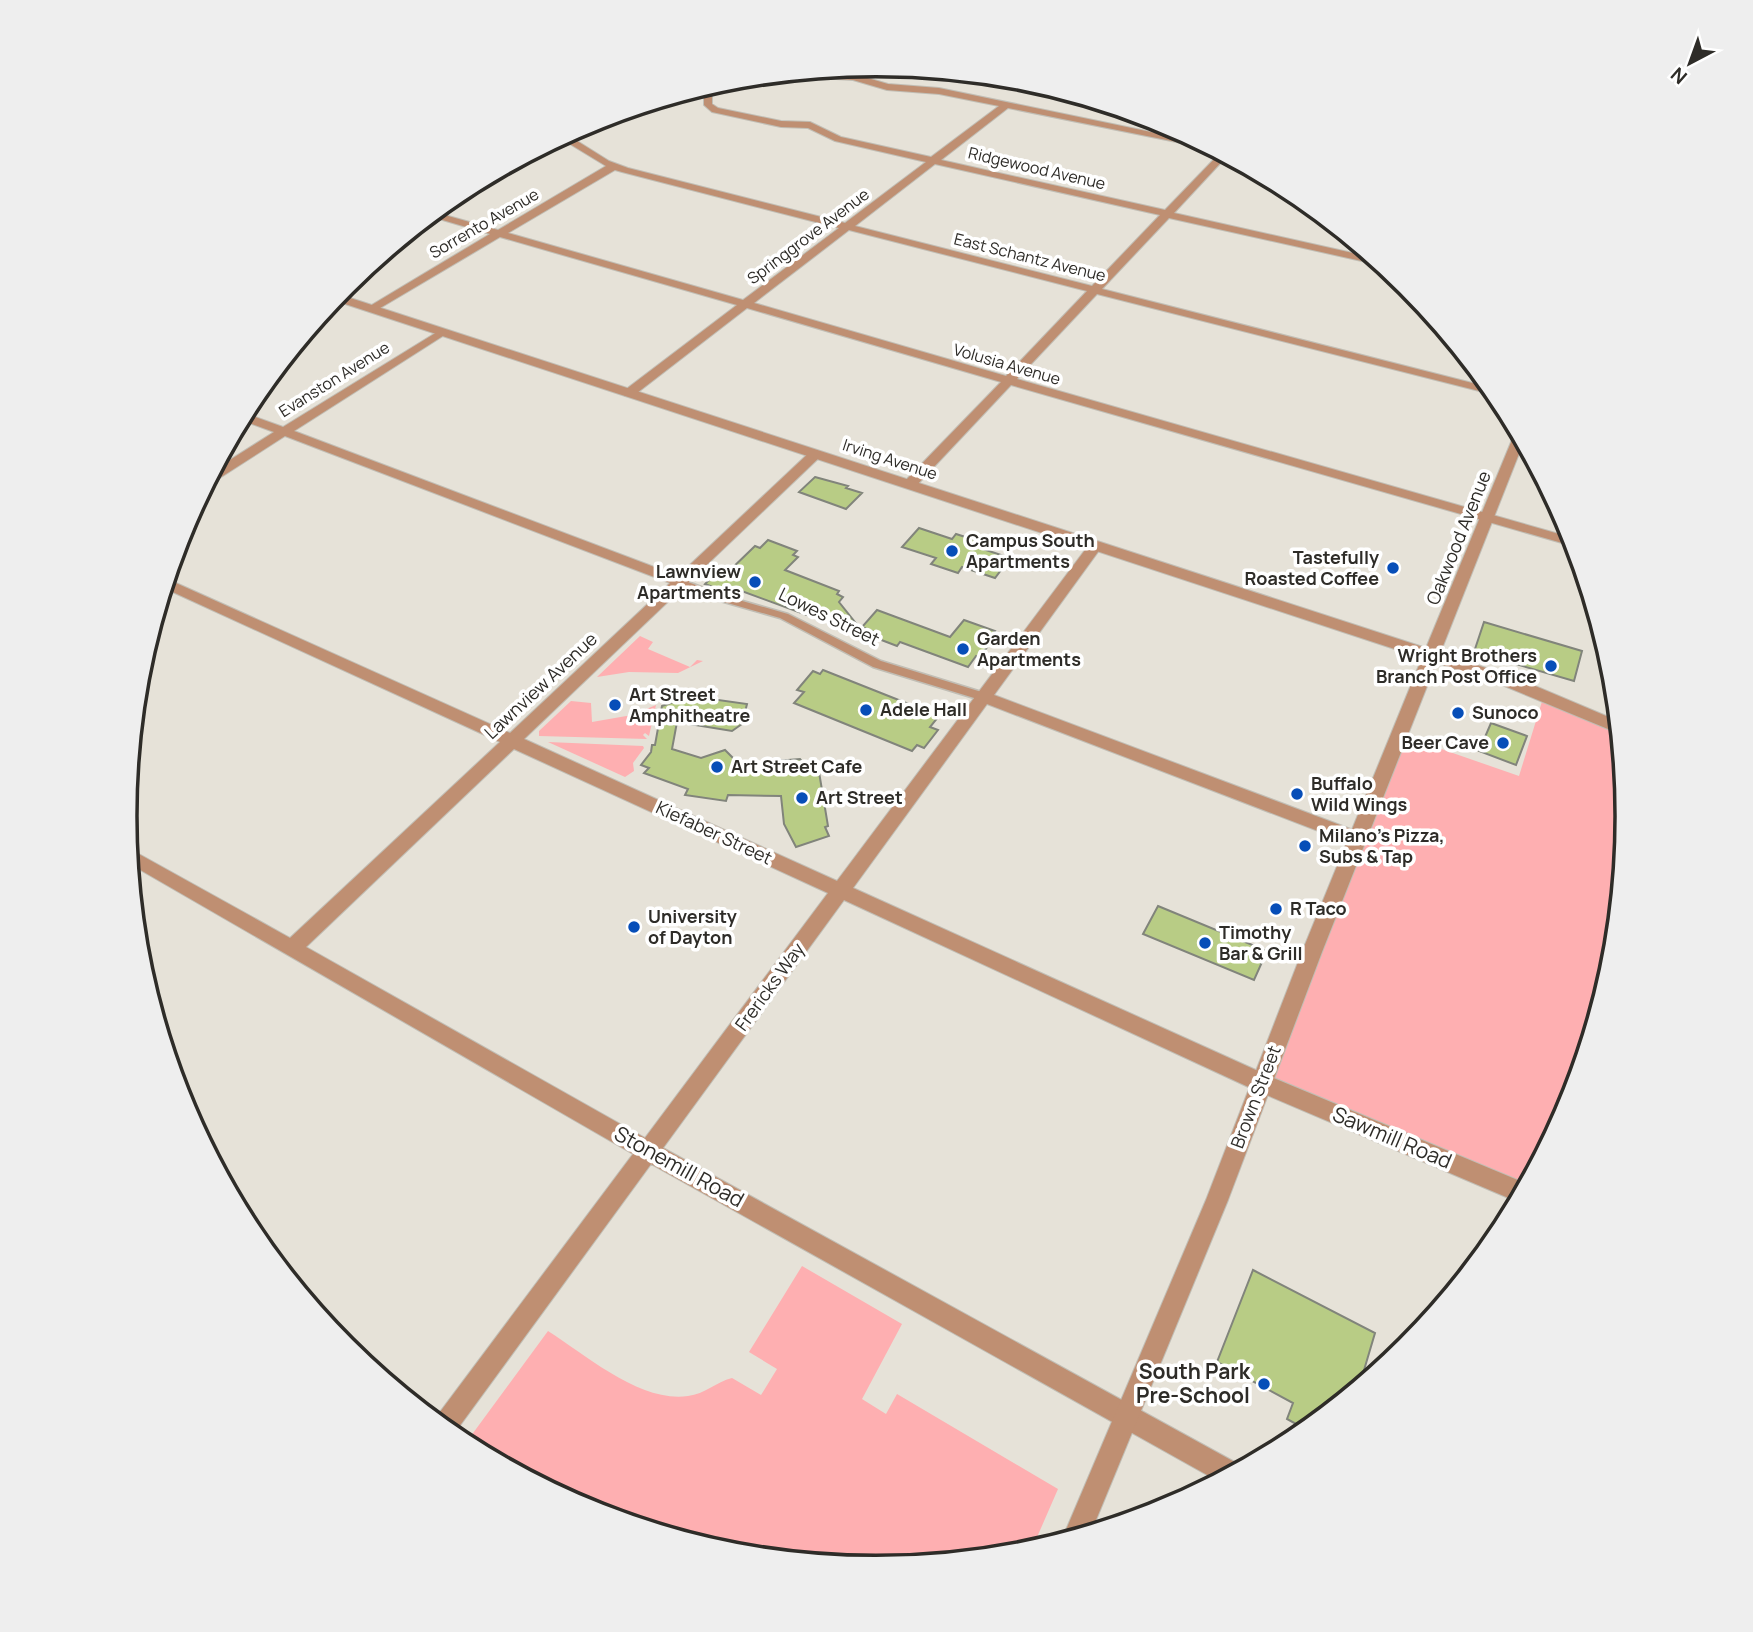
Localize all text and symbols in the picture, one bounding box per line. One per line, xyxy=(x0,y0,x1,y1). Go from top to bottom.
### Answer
north arrow xyxy=(1655,28,1725,98)
text: N xyxy=(1665,62,1693,90)
street label: Ridgewood Avenue xyxy=(966,142,1108,194)
street label: Sorrento Avenue xyxy=(425,183,543,263)
street label: Springgrove Avenue xyxy=(743,183,873,289)
street label: East Schantz Avenue xyxy=(952,228,1108,286)
street label: Evanston Avenue xyxy=(274,336,394,422)
street label: Volusia Avenue xyxy=(951,338,1063,390)
street label: Irving Avenue xyxy=(840,433,940,485)
street label: Oakwood Avenue xyxy=(1420,467,1496,608)
place label: Campus South Apartments xyxy=(966,528,1095,573)
marker: Campus South Apartments xyxy=(944,543,960,559)
place label: Tastefully Roasted Coffee xyxy=(1244,545,1379,590)
place label: Lawnview Apartments xyxy=(637,559,742,604)
marker: Tastefully Roasted Coffee xyxy=(1385,560,1401,576)
marker: Lawnview Apartments xyxy=(747,574,763,590)
street label: Lowes Street xyxy=(775,581,884,651)
place label: Garden Apartments xyxy=(977,626,1081,671)
street label: Lawnview Avenue xyxy=(479,627,602,744)
marker: Garden Apartments xyxy=(955,641,971,657)
place label: Wright Brothers Branch Post Office xyxy=(1376,643,1537,688)
marker: Wright Brothers Branch Post Office xyxy=(1543,658,1559,674)
place label: Art Street Amphitheatre xyxy=(629,682,751,727)
marker: Art Street Amphitheatre xyxy=(607,697,623,713)
place label: Adele Hall xyxy=(880,697,967,721)
place label: Sunoco xyxy=(1472,700,1539,724)
marker: Adele Hall xyxy=(858,702,874,718)
marker: Sunoco xyxy=(1450,705,1466,721)
place label: Beer Cave xyxy=(1401,730,1489,754)
marker: Beer Cave xyxy=(1495,735,1511,751)
place label: Art Street Cafe xyxy=(731,754,862,778)
marker: Art Street Cafe xyxy=(709,759,725,775)
place label: Buffalo Wild Wings xyxy=(1311,771,1408,816)
place label: Art Street xyxy=(816,785,903,809)
marker: Buffalo Wild Wings xyxy=(1289,786,1305,802)
marker: Art Street xyxy=(794,790,810,806)
street label: Kiefaber Street xyxy=(652,795,776,870)
place label: Milano's Pizza, Subs & Tap xyxy=(1319,823,1445,868)
marker: Milano's Pizza, Subs & Tap xyxy=(1297,838,1313,854)
place label: R Taco xyxy=(1290,896,1347,920)
marker: R Taco xyxy=(1268,901,1284,917)
place label: University of Dayton xyxy=(648,904,737,949)
marker: University of Dayton xyxy=(626,919,642,935)
place label: Timothy Bar & Grill xyxy=(1219,920,1303,965)
marker: Timothy Bar & Grill xyxy=(1197,935,1213,951)
street label: Frericks Way xyxy=(729,937,810,1035)
street label: Brown Street xyxy=(1224,1042,1286,1152)
street label: Sawmill Road xyxy=(1329,1099,1456,1175)
street label: Stonemill Road xyxy=(610,1119,749,1213)
place label: South Park Pre-School xyxy=(1136,1357,1251,1409)
marker: South Park Pre-School xyxy=(1256,1376,1272,1392)

